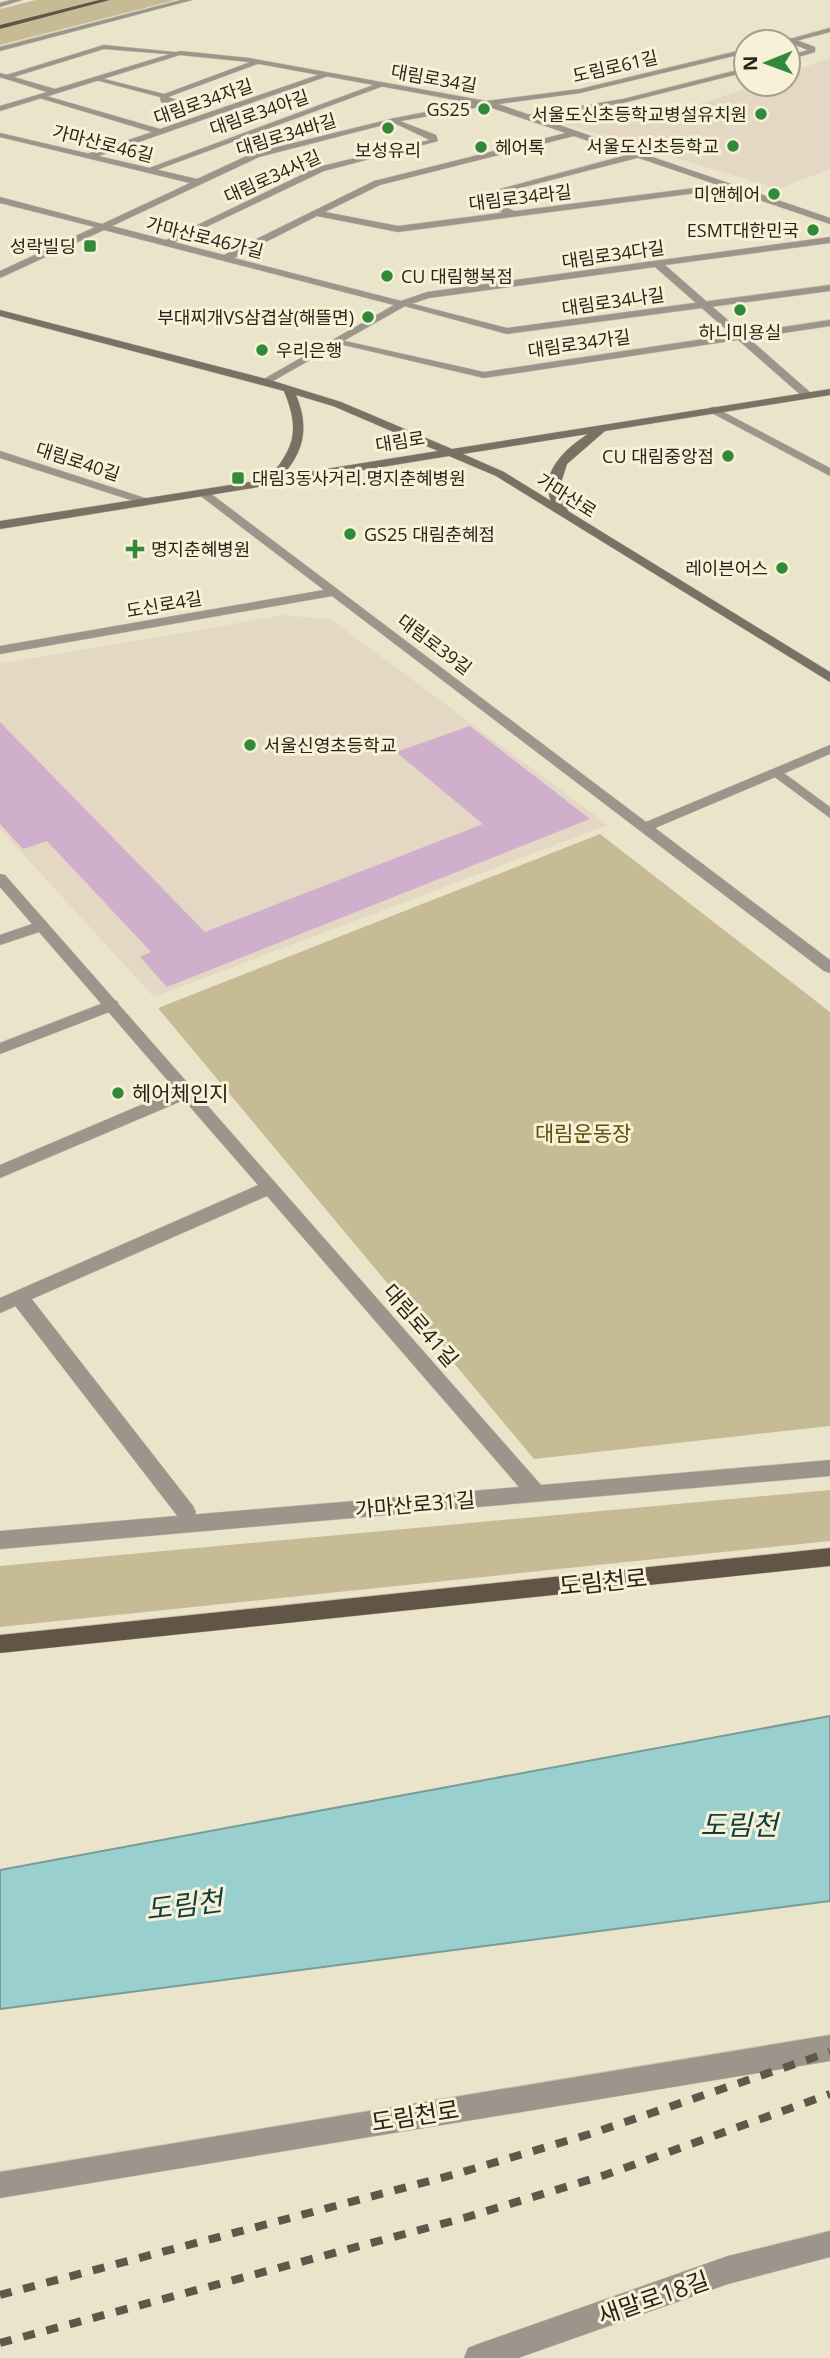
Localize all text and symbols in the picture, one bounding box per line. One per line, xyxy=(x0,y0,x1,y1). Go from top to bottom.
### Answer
north arrow xyxy=(732,28,802,98)
street label: 도림로61길 xyxy=(570,45,660,87)
text: N xyxy=(737,55,763,71)
street label: 대림로34길 xyxy=(389,59,479,97)
street label: 대림로34자길 xyxy=(150,73,256,129)
street label: 대림로34아길 xyxy=(206,84,312,140)
place label: GS25 xyxy=(426,97,470,121)
marker: GS25 xyxy=(476,101,492,117)
place label: 서울도신초등학교병설유치원 xyxy=(532,102,747,126)
marker: 서울도신초등학교병설유치원 xyxy=(753,106,769,122)
street label: 대림로34바길 xyxy=(233,107,339,161)
street label: 가마산로46길 xyxy=(50,119,156,167)
marker: 보성유리 xyxy=(380,120,396,136)
place label: 서울도신초등학교 xyxy=(587,134,719,158)
place label: 헤어톡 xyxy=(495,135,545,159)
place label: 보성유리 xyxy=(355,138,421,162)
marker: 서울도신초등학교 xyxy=(725,138,741,154)
marker: 헤어톡 xyxy=(473,139,489,155)
street label: 대림로34사길 xyxy=(220,144,324,208)
street label: 대림로34라길 xyxy=(467,179,573,215)
place label: 미앤헤어 xyxy=(694,182,760,206)
marker: 미앤헤어 xyxy=(766,186,782,202)
street label: 가마산로46가길 xyxy=(144,211,266,263)
place label: ESMT대한민국 xyxy=(687,218,799,242)
marker: ESMT대한민국 xyxy=(805,222,821,238)
place label: 성락빌딩 xyxy=(10,234,76,258)
street label: 대림로34다길 xyxy=(560,235,666,273)
marker: 성락빌딩 xyxy=(82,238,98,254)
place label: CU 대림행복점 xyxy=(401,264,513,288)
marker: CU 대림행복점 xyxy=(379,268,395,284)
street label: 대림로34나길 xyxy=(560,282,666,320)
marker: 하니미용실 xyxy=(732,302,748,318)
place label: 부대찌개VS삼겹살(해뜰면) xyxy=(157,305,354,329)
marker: 부대찌개VS삼겹살(해뜰면) xyxy=(360,309,376,325)
place label: 하니미용실 xyxy=(699,320,781,344)
street label: 대림로34가길 xyxy=(526,324,632,362)
place label: 우리은행 xyxy=(276,338,342,362)
marker: 우리은행 xyxy=(254,342,270,358)
street label: 대림로 xyxy=(374,425,426,457)
street label: 대림로40길 xyxy=(33,436,123,486)
place label: CU 대림중앙점 xyxy=(602,444,714,468)
marker: CU 대림중앙점 xyxy=(720,448,736,464)
place label: 대림3동사거리.명지춘혜병원 xyxy=(252,466,466,490)
street label: 가마산로 xyxy=(533,467,601,523)
marker: 대림3동사거리.명지춘혜병원 xyxy=(230,470,246,486)
place label: GS25 대림춘혜점 xyxy=(364,522,495,546)
marker: GS25 대림춘혜점 xyxy=(342,526,358,542)
place label: 명지춘혜병원 xyxy=(151,537,250,561)
marker: 명지춘혜병원 xyxy=(125,539,145,559)
place label: 레이븐어스 xyxy=(685,556,768,580)
marker: 레이븐어스 xyxy=(774,560,790,576)
street label: 도신로4길 xyxy=(124,586,204,622)
street label: 대림로39길 xyxy=(393,608,477,680)
place label: 서울신영초등학교 xyxy=(264,733,396,757)
marker: 서울신영초등학교 xyxy=(242,737,258,753)
place label: 헤어체인지 xyxy=(132,1079,229,1107)
marker: 헤어체인지 xyxy=(110,1085,126,1101)
park label: 대림운동장 xyxy=(535,1119,631,1147)
street label: 대림로41길 xyxy=(377,1278,465,1372)
street label: 가마산로31길 xyxy=(354,1485,476,1523)
street label: 도림천로 xyxy=(557,1560,649,1602)
water label: 도림천 xyxy=(700,1805,781,1843)
water label: 도림천 xyxy=(143,1880,228,1928)
street label: 도림천로 xyxy=(369,2092,461,2138)
street label: 새말로18길 xyxy=(593,2263,713,2331)

